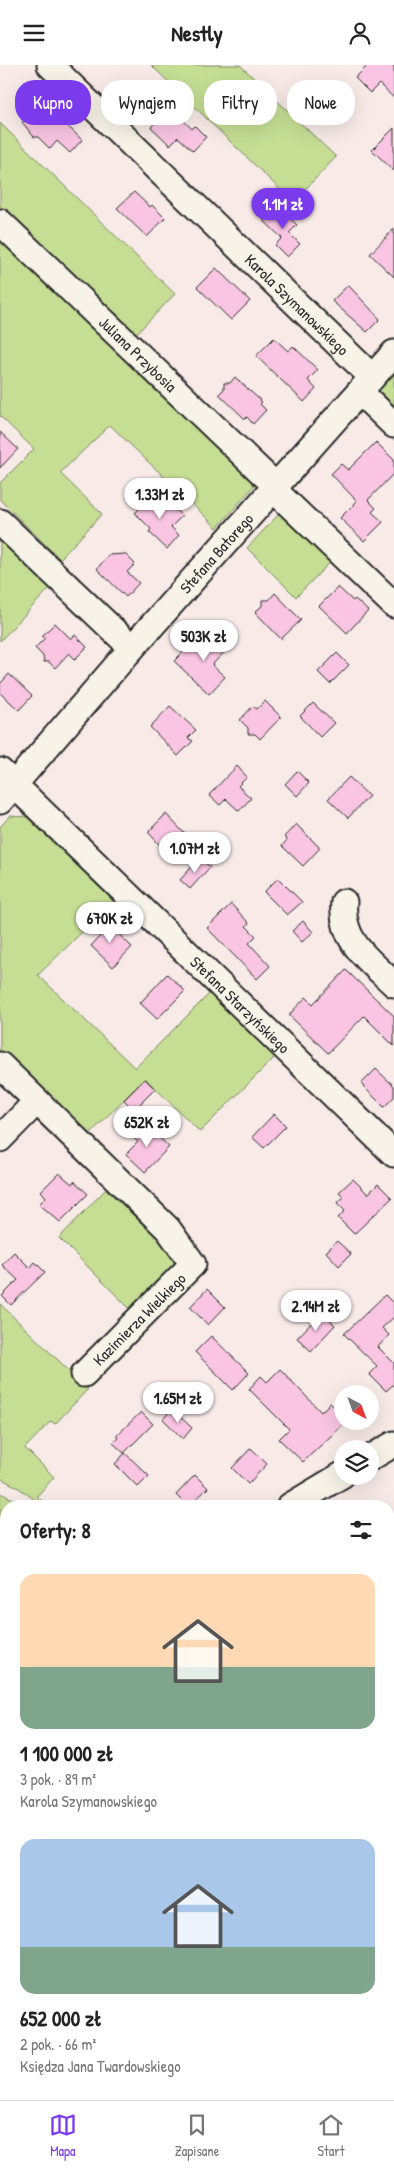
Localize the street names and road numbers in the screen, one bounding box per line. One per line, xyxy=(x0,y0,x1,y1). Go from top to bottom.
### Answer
street label: Karola Szymanowskiego xyxy=(240,249,354,360)
street label: Juliana Przybosia xyxy=(94,311,182,397)
street label: Stefana Batorego xyxy=(175,508,258,598)
street label: Stefana Starzyńskiego xyxy=(186,951,295,1058)
street label: Kazimierza Wielkiego xyxy=(88,1267,191,1370)

